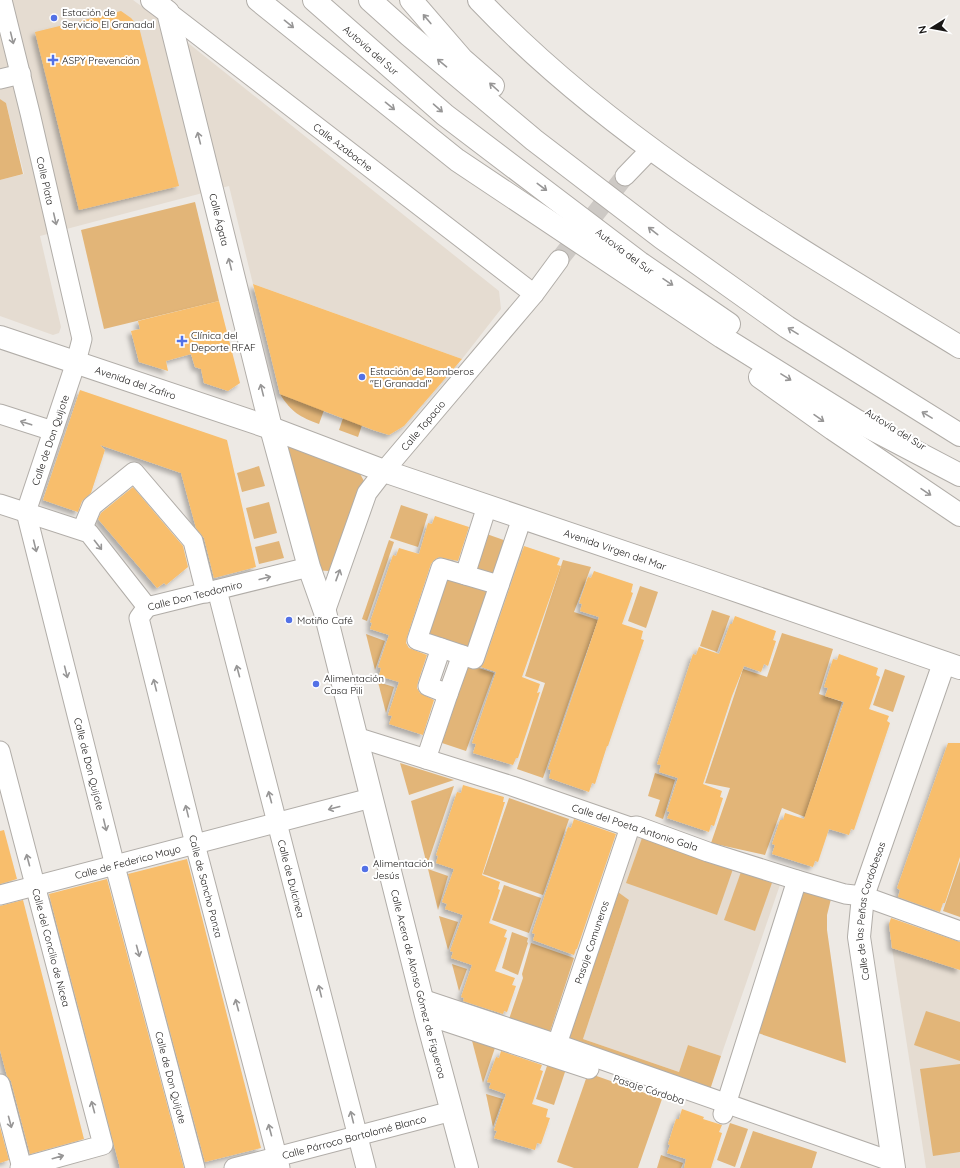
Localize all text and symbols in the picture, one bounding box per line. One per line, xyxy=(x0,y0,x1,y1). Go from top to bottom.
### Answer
place label: Estación de Servicio El Granadal xyxy=(62,6,155,31)
north arrow xyxy=(912,8,952,48)
marker: Estación de Servicio El Granadal xyxy=(49,13,59,23)
one-way arrow xyxy=(423,14,432,25)
one-way arrow xyxy=(283,20,294,29)
street label: Autovía del Sur xyxy=(340,23,401,78)
text: N xyxy=(915,25,930,35)
one-way arrow xyxy=(9,31,16,44)
marker: ASPY Prevención xyxy=(47,54,59,66)
place label: ASPY Prevención xyxy=(62,54,139,67)
one-way arrow xyxy=(437,58,447,67)
one-way arrow xyxy=(488,83,499,92)
one-way arrow xyxy=(384,102,395,110)
one-way arrow xyxy=(433,104,444,113)
street label: Calle Azabache xyxy=(310,120,375,174)
one-way arrow xyxy=(195,132,202,145)
street label: Calle Plata xyxy=(33,155,57,206)
one-way arrow xyxy=(536,183,547,192)
street label: Calle Ágata xyxy=(206,192,232,247)
one-way arrow xyxy=(51,212,59,225)
street label: Autovía del Sur xyxy=(593,226,656,278)
one-way arrow xyxy=(647,227,658,236)
one-way arrow xyxy=(226,258,234,271)
one-way arrow xyxy=(663,278,674,286)
one-way arrow xyxy=(788,327,799,335)
place label: Clínica del Deporte RFAF xyxy=(191,329,256,354)
marker: Clínica del Deporte RFAF xyxy=(176,335,188,347)
street label: Avenida del Zafiro xyxy=(93,363,178,403)
place label: Estación de Bomberos "El Granadal" xyxy=(370,365,474,390)
marker: Estación de Bomberos "El Granadal" xyxy=(357,372,367,382)
one-way arrow xyxy=(780,373,791,381)
one-way arrow xyxy=(257,384,265,397)
street label: Calle de Don Quijote xyxy=(29,393,72,487)
street label: Calle Topacio xyxy=(398,398,448,453)
street label: Autovía del Sur xyxy=(863,405,929,453)
one-way arrow xyxy=(922,411,933,419)
one-way arrow xyxy=(813,414,824,422)
one-way arrow xyxy=(21,418,33,426)
one-way arrow xyxy=(920,488,931,496)
street label: Avenida Virgen del Mar xyxy=(562,526,668,573)
one-way arrow xyxy=(31,539,39,552)
one-way arrow xyxy=(94,540,103,551)
one-way arrow xyxy=(335,569,342,582)
one-way arrow xyxy=(258,574,271,581)
street label: Calle Don Teodomiro xyxy=(146,578,244,614)
place label: Motiño Café xyxy=(297,614,353,627)
marker: Motiño Café xyxy=(284,615,294,625)
one-way arrow xyxy=(63,665,71,678)
one-way arrow xyxy=(234,665,241,678)
place label: Alimentación Casa Pili xyxy=(324,672,384,697)
one-way arrow xyxy=(151,679,159,692)
marker: Alimentación Casa Pili xyxy=(311,679,321,689)
street label: Calle de Don Quijote xyxy=(71,716,107,812)
one-way arrow xyxy=(266,791,274,804)
street label: Calle del Poeta Antonio Gala xyxy=(570,801,700,854)
one-way arrow xyxy=(183,805,190,818)
one-way arrow xyxy=(327,805,340,812)
one-way arrow xyxy=(102,819,109,832)
street label: Calle de Sancho Panza xyxy=(186,834,225,939)
street label: Calle de Dulcinea xyxy=(275,838,307,919)
street label: Calle de las Peñas Cordobesas xyxy=(853,840,889,981)
street label: Calle de Federico Mayo xyxy=(74,842,182,882)
one-way arrow xyxy=(24,853,32,866)
place label: Alimentación Jesús xyxy=(373,857,433,882)
marker: Alimentación Jesús xyxy=(360,864,370,874)
street label: Calle del Concilio de Nicea xyxy=(29,887,73,1008)
street label: Calle Acera de Alonso Gómez de Figueroa xyxy=(388,888,449,1080)
street label: Pasaje Comuneros xyxy=(572,899,612,986)
one-way arrow xyxy=(135,944,142,957)
one-way arrow xyxy=(316,985,323,998)
one-way arrow xyxy=(233,998,241,1011)
street label: Calle de Don Quijote xyxy=(152,1030,189,1126)
street label: Pasaje Córdoba xyxy=(611,1072,686,1107)
one-way arrow xyxy=(89,1101,96,1114)
one-way arrow xyxy=(348,1111,355,1124)
street label: Calle Párroco Bartolomé Blanco xyxy=(281,1112,428,1162)
one-way arrow xyxy=(7,1115,14,1128)
one-way arrow xyxy=(266,1124,274,1137)
one-way arrow xyxy=(51,1153,64,1161)

